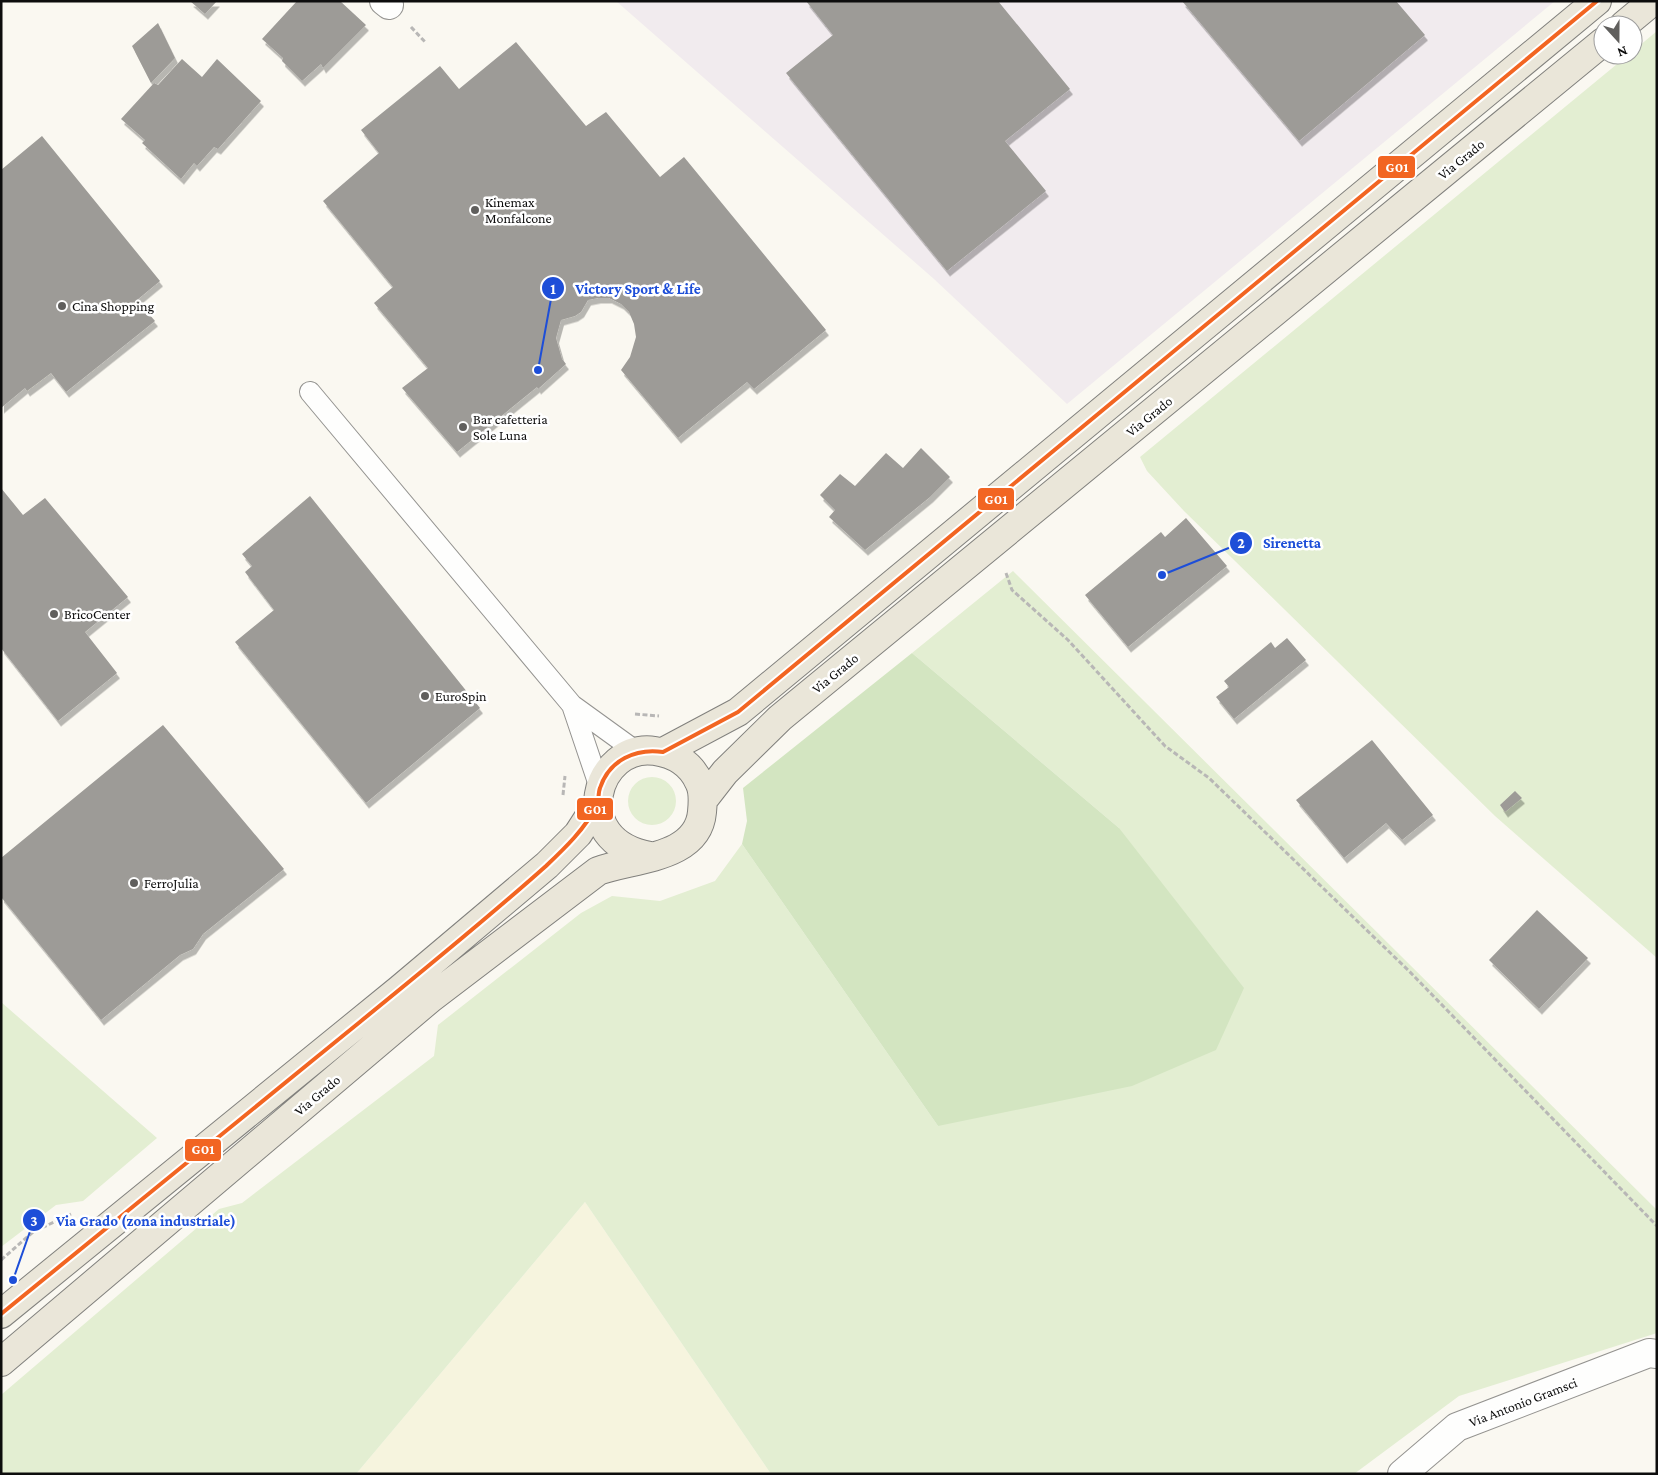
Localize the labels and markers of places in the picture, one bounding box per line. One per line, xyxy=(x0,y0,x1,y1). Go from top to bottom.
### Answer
place label: Kinemax Monfalcone xyxy=(485,194,552,226)
marker: Kinemax Monfalcone xyxy=(469,204,481,216)
callout: Victory Sport & Life xyxy=(541,273,711,303)
place label: Cina Shopping xyxy=(72,298,154,314)
marker: Cina Shopping xyxy=(56,300,68,312)
place label: Bar cafetteria Sole Luna xyxy=(473,411,548,443)
marker: Bar cafetteria Sole Luna xyxy=(457,421,469,433)
callout: Sirenetta xyxy=(1228,528,1332,558)
place label: BricoCenter xyxy=(64,606,131,622)
marker: BricoCenter xyxy=(48,608,60,620)
place label: EuroSpin xyxy=(435,688,487,704)
marker: EuroSpin xyxy=(419,690,431,702)
place label: FerroJulia xyxy=(144,875,199,891)
marker: FerroJulia xyxy=(128,877,140,889)
callout: Via Grado (zona industriale) xyxy=(22,1205,246,1235)

